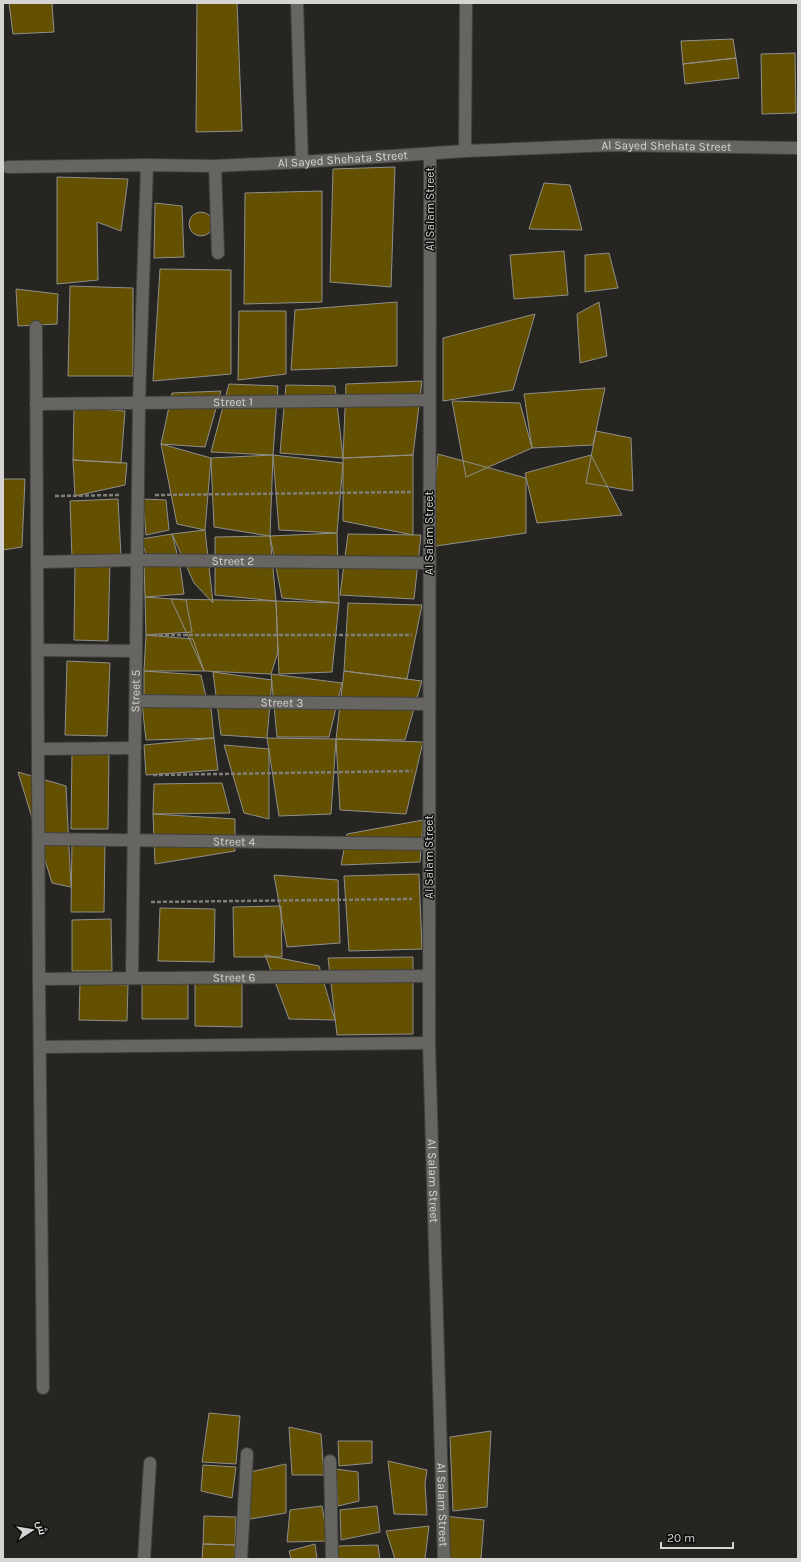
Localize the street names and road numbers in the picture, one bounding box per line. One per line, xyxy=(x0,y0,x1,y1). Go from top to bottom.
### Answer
street label: Al Sayed Shehata Street xyxy=(601,138,732,154)
street label: Al Sayed Shehata Street xyxy=(277,148,409,170)
street label: Al Salam Street xyxy=(423,167,437,251)
street label: Street 1 xyxy=(213,395,253,409)
street label: Al Salam Street xyxy=(422,491,436,575)
street label: Street 2 xyxy=(211,554,254,568)
street label: Street 5 xyxy=(128,669,143,712)
street label: Street 3 xyxy=(260,695,304,710)
street label: Al Salam Street xyxy=(422,815,436,899)
street label: Street 4 xyxy=(213,834,256,849)
street label: Street 6 xyxy=(213,970,256,985)
street label: Al Salam Street xyxy=(425,1139,441,1224)
street label: Al Salam Street xyxy=(434,1463,451,1548)

